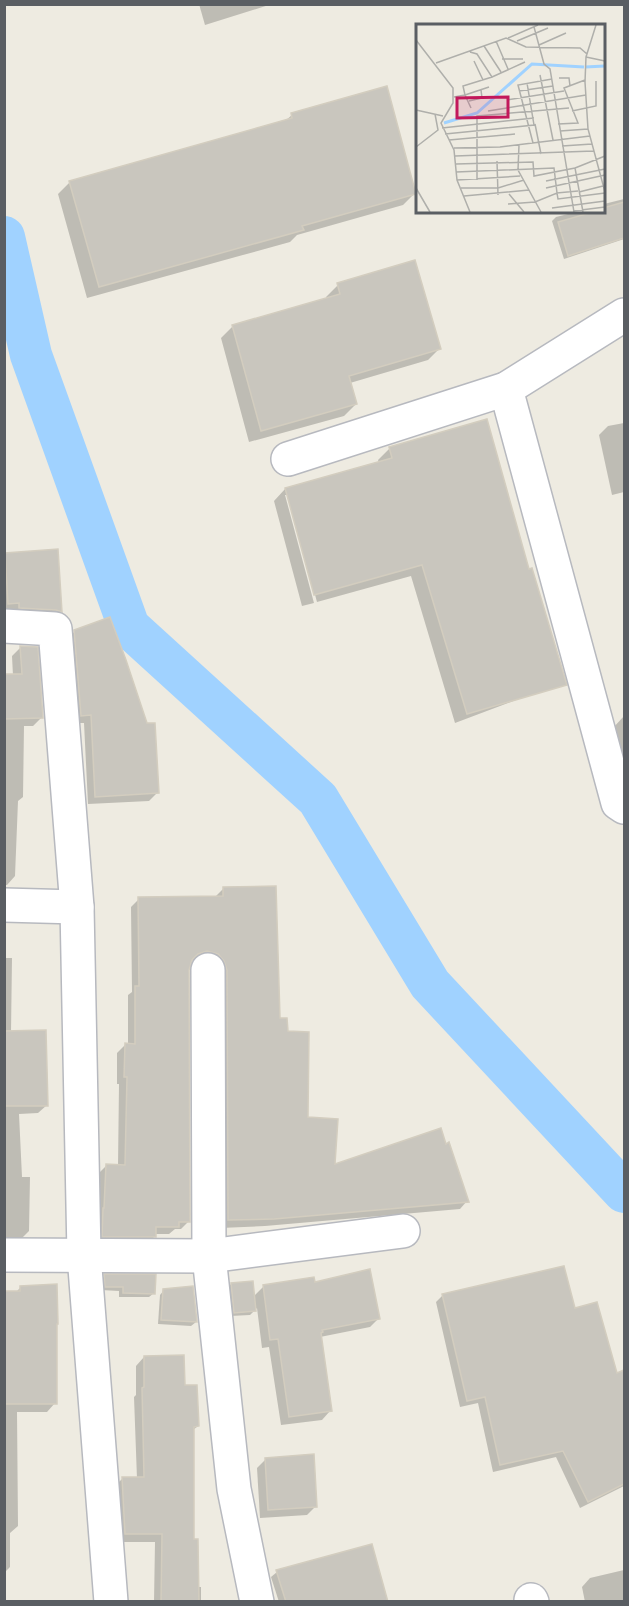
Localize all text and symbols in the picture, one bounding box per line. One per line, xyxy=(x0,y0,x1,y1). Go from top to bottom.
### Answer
inset map xyxy=(416,24,605,213)

